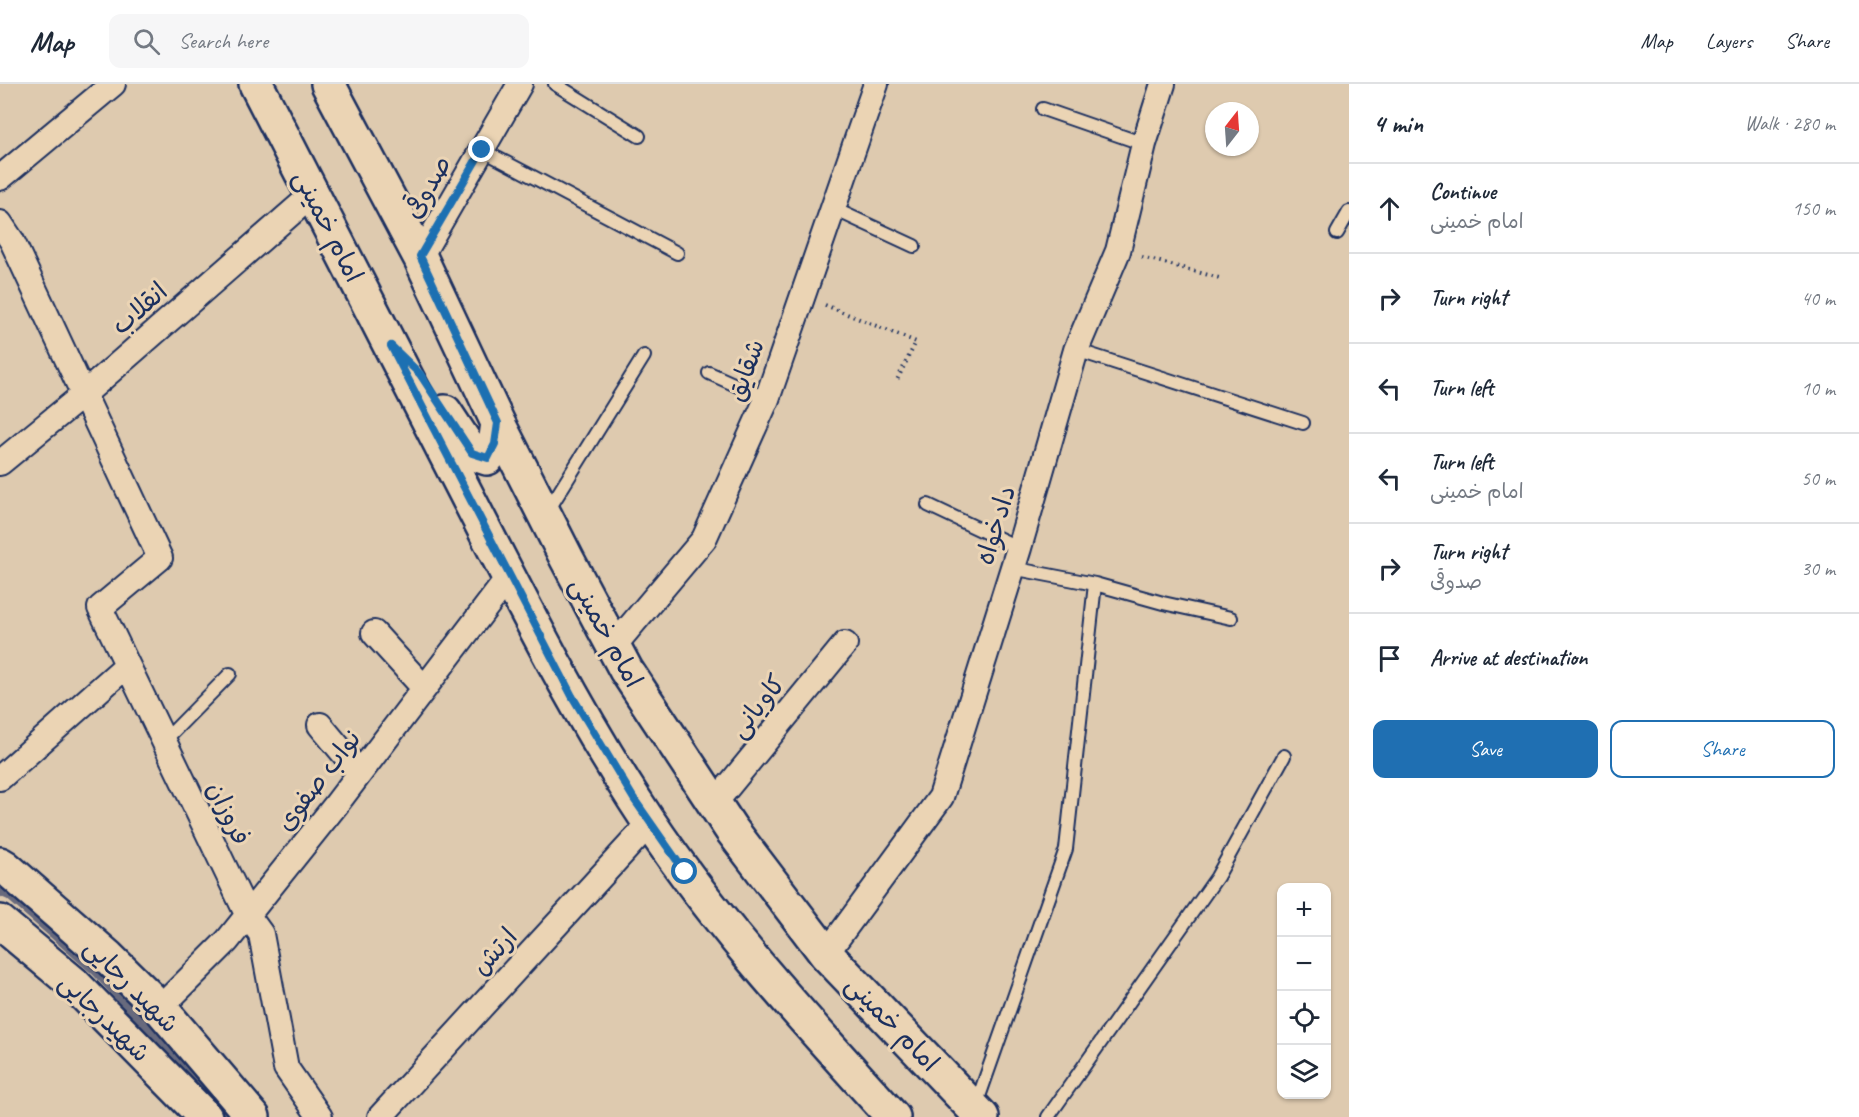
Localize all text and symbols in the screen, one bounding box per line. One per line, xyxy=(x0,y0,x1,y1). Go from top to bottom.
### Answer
search box xyxy=(109,14,529,68)
text: Map xyxy=(30,24,73,59)
icon: search xyxy=(130,25,163,58)
text: Search here xyxy=(178,27,268,55)
text: Map xyxy=(1640,28,1673,54)
text: Layers xyxy=(1706,28,1752,54)
text: Share xyxy=(1785,28,1829,54)
north arrow xyxy=(1205,102,1259,156)
text: 4 min xyxy=(1373,107,1423,140)
text: Walk · 280 m xyxy=(1745,111,1835,136)
route end xyxy=(468,136,494,162)
street label: صدوقی xyxy=(396,150,459,225)
street label: امام خمینی xyxy=(284,165,371,289)
text: Continue xyxy=(1430,178,1496,206)
icon: ahead xyxy=(1373,192,1406,225)
text: 150 m xyxy=(1792,196,1835,221)
text: امام خمینی xyxy=(1430,209,1524,234)
street label: انقلاب xyxy=(104,275,174,342)
icon: right xyxy=(1373,282,1406,315)
text: Turn right xyxy=(1430,284,1507,312)
text: 40 m xyxy=(1801,286,1835,311)
street label: شقایق xyxy=(719,334,772,406)
icon: left xyxy=(1373,372,1406,405)
text: Turn left xyxy=(1430,374,1494,402)
text: 10 m xyxy=(1801,376,1835,401)
text: Turn left xyxy=(1430,448,1494,476)
icon: left xyxy=(1373,462,1406,495)
text: 50 m xyxy=(1801,466,1835,491)
text: امام خمینی xyxy=(1430,479,1524,504)
street label: دادخواه xyxy=(968,481,1023,569)
text: Turn right xyxy=(1430,538,1507,566)
icon: right xyxy=(1373,552,1406,585)
text: 30 m xyxy=(1801,556,1835,581)
text: صدوقی xyxy=(1430,569,1482,594)
street label: امام خمینی xyxy=(560,571,650,695)
icon: arrive xyxy=(1373,642,1406,675)
text: Arrive at destination xyxy=(1430,644,1587,672)
street label: کاویانی xyxy=(722,668,793,745)
button: Save xyxy=(1373,720,1598,778)
button: Share xyxy=(1610,720,1835,778)
street label: نواب صفوی xyxy=(268,723,368,838)
street label: فروزان xyxy=(199,776,258,850)
route start xyxy=(671,858,697,884)
map controls xyxy=(1277,883,1331,1099)
button: + xyxy=(1277,883,1331,937)
street label: ارتش xyxy=(464,921,525,982)
street label: شهید رجایی xyxy=(77,931,186,1040)
button: − xyxy=(1277,937,1331,991)
street label: شهیدرجایی xyxy=(52,966,157,1069)
street label: امام خمینی xyxy=(836,968,947,1081)
button: locate xyxy=(1277,991,1331,1045)
button: layers xyxy=(1277,1045,1331,1099)

